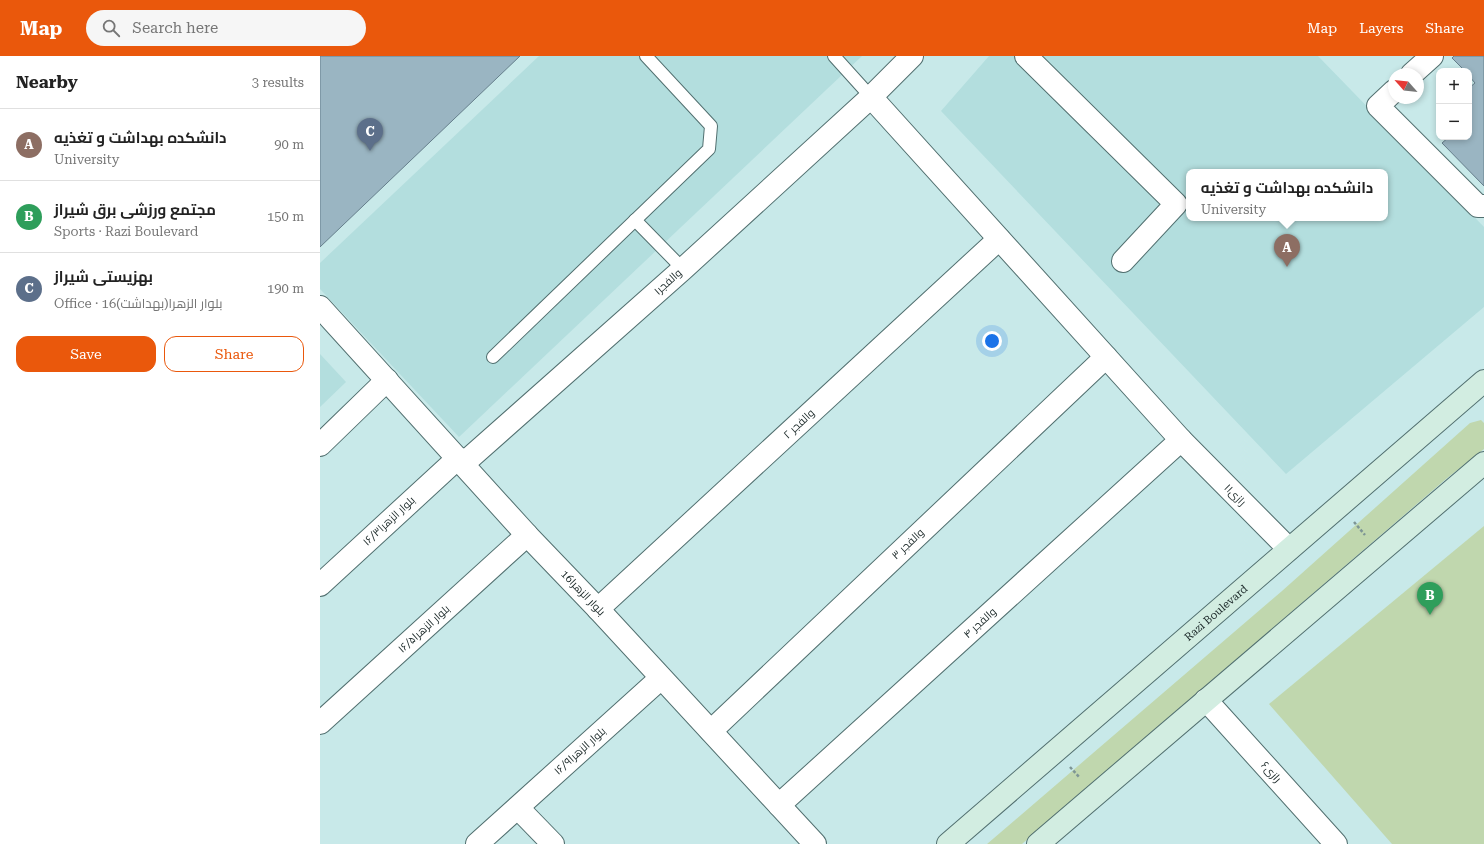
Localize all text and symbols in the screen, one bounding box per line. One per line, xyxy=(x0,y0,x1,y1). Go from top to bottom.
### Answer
search box xyxy=(86,10,366,46)
text: Map xyxy=(20,17,62,40)
icon: search xyxy=(100,17,122,39)
text: Search here xyxy=(132,19,218,37)
text: Map xyxy=(1307,20,1337,36)
text: Layers xyxy=(1359,20,1403,36)
text: Share xyxy=(1425,20,1464,36)
north arrow xyxy=(1388,68,1424,104)
map controls xyxy=(1436,68,1472,140)
button: + xyxy=(1436,68,1472,104)
text: Nearby xyxy=(16,72,78,92)
text: 3 results xyxy=(252,75,304,90)
button: − xyxy=(1436,104,1472,140)
pin: C xyxy=(357,118,383,151)
text: دانشکده بهداشت و تغذیه xyxy=(54,129,227,147)
text: A xyxy=(24,137,34,152)
text: 90 m xyxy=(274,137,304,152)
text: University xyxy=(54,152,119,167)
popup xyxy=(1186,169,1388,221)
text: دانشکده بهداشت و تغذیه xyxy=(1201,179,1373,197)
text: مجتمع ورزشی برق شیراز xyxy=(54,201,216,219)
text: University xyxy=(1201,202,1266,217)
text: B xyxy=(24,209,34,224)
text: 150 m xyxy=(267,209,304,224)
text: Sports · Razi Boulevard xyxy=(54,224,198,239)
pin: A xyxy=(1274,234,1300,267)
street label: والفجر۱ xyxy=(652,266,684,298)
text: بهزیستی شیراز xyxy=(54,268,153,286)
text: C xyxy=(24,281,34,296)
text: 190 m xyxy=(267,281,304,296)
text: Office · 16بلوار الزهرا(بهداشت) xyxy=(54,296,222,311)
your location xyxy=(982,331,1002,351)
button: Save xyxy=(16,336,156,372)
button: Share xyxy=(164,336,304,372)
street label: والفجر ۲ xyxy=(781,406,817,442)
street label: رازی۱۱ xyxy=(1221,481,1249,509)
street label: بلوار الزهرا۱۶/۳ xyxy=(360,494,418,548)
street label: والفجر ۳ xyxy=(889,526,927,562)
street label: 16بلوار الزهرا xyxy=(558,568,608,618)
street label: Razi Boulevard xyxy=(1182,582,1250,643)
pin: B xyxy=(1417,582,1443,615)
street label: بلوار الزهرا۱۶/۵ xyxy=(396,602,453,656)
street label: والفجر ۴ xyxy=(961,605,999,641)
street label: بلوار الزهرا۱۶/۹ xyxy=(552,725,608,777)
street label: رازی۶ xyxy=(1258,759,1284,785)

